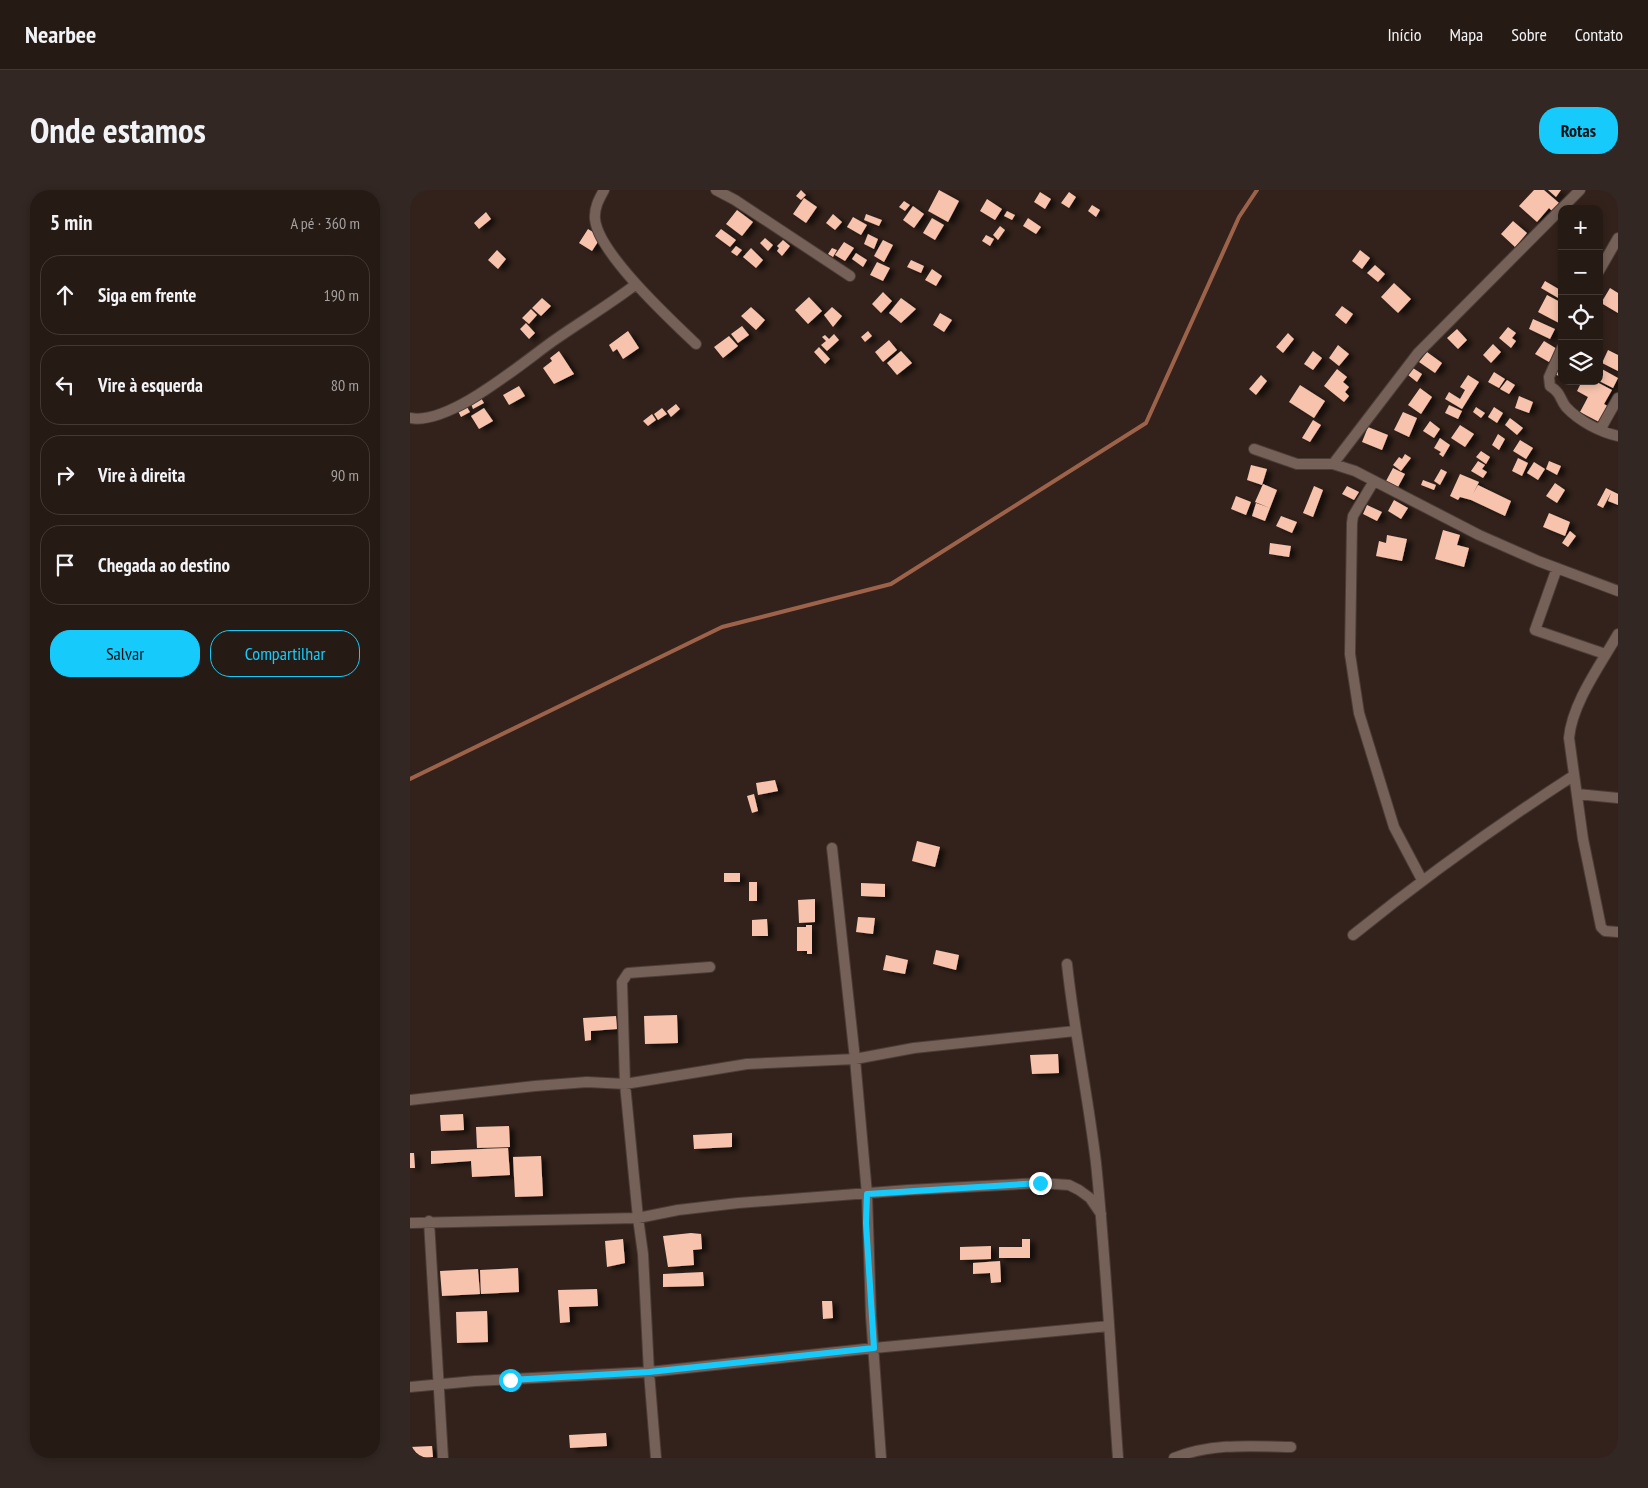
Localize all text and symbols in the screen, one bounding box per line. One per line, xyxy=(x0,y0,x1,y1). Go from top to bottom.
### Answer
text: Nearbee xyxy=(25,19,96,50)
text: Início xyxy=(1387,23,1421,46)
text: Mapa xyxy=(1449,23,1483,46)
text: Sobre xyxy=(1511,23,1547,46)
text: Contato xyxy=(1575,23,1623,46)
text: Onde estamos xyxy=(30,107,206,153)
button: Rotas xyxy=(1539,107,1618,154)
map controls xyxy=(1558,205,1603,385)
button: + xyxy=(1558,205,1603,250)
text: 5 min xyxy=(50,209,92,236)
text: A pé · 360 m xyxy=(290,213,360,233)
button: − xyxy=(1558,250,1603,295)
icon: ahead xyxy=(51,281,79,309)
text: Siga em frente xyxy=(98,283,196,307)
text: 190 m xyxy=(324,285,359,305)
button: locate xyxy=(1558,295,1603,340)
button: layers xyxy=(1558,340,1603,385)
icon: left xyxy=(51,371,79,399)
text: Vire à esquerda xyxy=(98,373,203,397)
text: 80 m xyxy=(331,375,359,395)
icon: right xyxy=(51,461,79,489)
text: Vire à direita xyxy=(98,463,185,487)
text: 90 m xyxy=(331,465,359,485)
icon: arrive xyxy=(51,551,79,579)
text: Chegada ao destino xyxy=(98,553,230,577)
button: Salvar xyxy=(50,630,200,677)
button: Compartilhar xyxy=(210,630,360,677)
route end xyxy=(1029,1172,1052,1195)
route start xyxy=(499,1369,522,1392)

